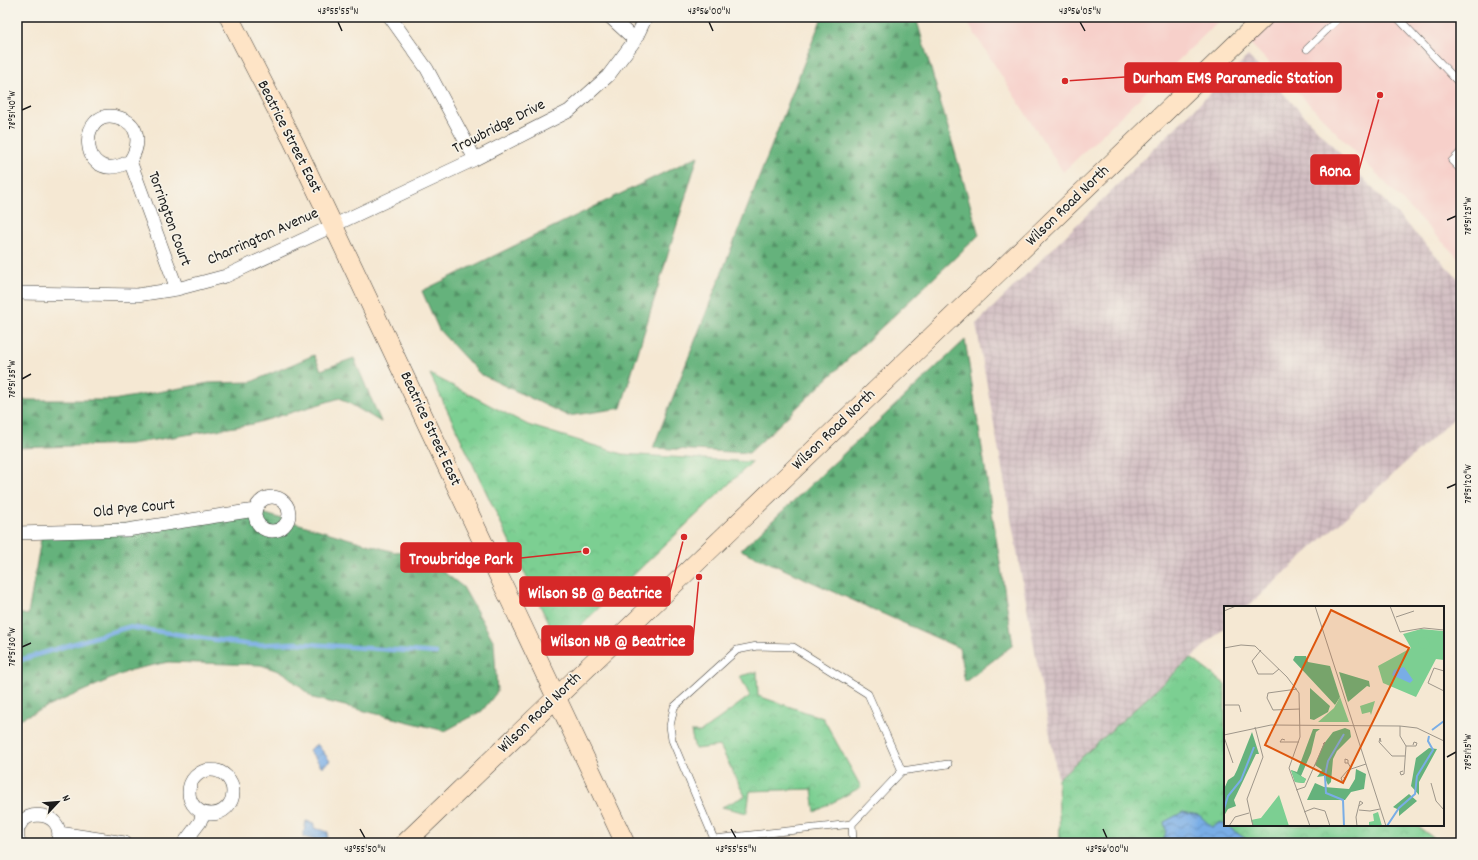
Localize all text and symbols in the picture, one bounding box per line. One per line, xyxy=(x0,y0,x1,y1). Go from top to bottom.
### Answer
text: 43°55'55"N xyxy=(318,5,358,19)
text: 43°56'00"N xyxy=(688,5,730,19)
text: 43°56'05"N xyxy=(1059,5,1101,19)
callout: Durham EMS Paramedic Station xyxy=(1125,63,1341,92)
text: Durham EMS Paramedic Station xyxy=(1133,68,1333,92)
street label: Beatrice Street East xyxy=(251,77,327,198)
text: 78°51'40"W xyxy=(6,90,20,129)
street label: Trowbridge Drive xyxy=(449,94,549,160)
callout: Rona xyxy=(1311,155,1359,184)
street label: Wilson Road North xyxy=(1021,160,1115,252)
text: Rona xyxy=(1319,161,1352,185)
street label: Torrington Court xyxy=(141,168,197,270)
text: 78°51'25"W xyxy=(1462,197,1476,235)
street label: Charrington Avenue xyxy=(204,202,322,272)
text: 78°51'35"W xyxy=(6,360,20,398)
street label: Beatrice Street East xyxy=(393,368,467,490)
street label: Wilson Road North xyxy=(787,384,881,476)
text: 78°51'20"W xyxy=(1462,464,1476,503)
street label: Old Pye Court xyxy=(92,493,176,525)
callout: Trowbridge Park xyxy=(401,543,521,572)
text: Trowbridge Park xyxy=(409,549,513,573)
callout: Wilson SB @ Beatrice xyxy=(520,577,670,606)
text: Wilson SB @ Beatrice xyxy=(528,583,662,607)
inset map xyxy=(1224,606,1444,826)
callout: Wilson NB @ Beatrice xyxy=(542,626,693,655)
text: 78°51'30"W xyxy=(6,627,20,667)
text: Wilson NB @ Beatrice xyxy=(551,631,686,655)
street label: Wilson Road North xyxy=(493,667,587,759)
text: 78°51'15"W xyxy=(1462,734,1476,770)
north arrow xyxy=(38,782,78,822)
text: N xyxy=(57,793,74,805)
text: 43°55'50"N xyxy=(344,843,386,857)
text: 43°55'55"N xyxy=(716,843,756,857)
text: 43°56'00"N xyxy=(1086,843,1128,857)

